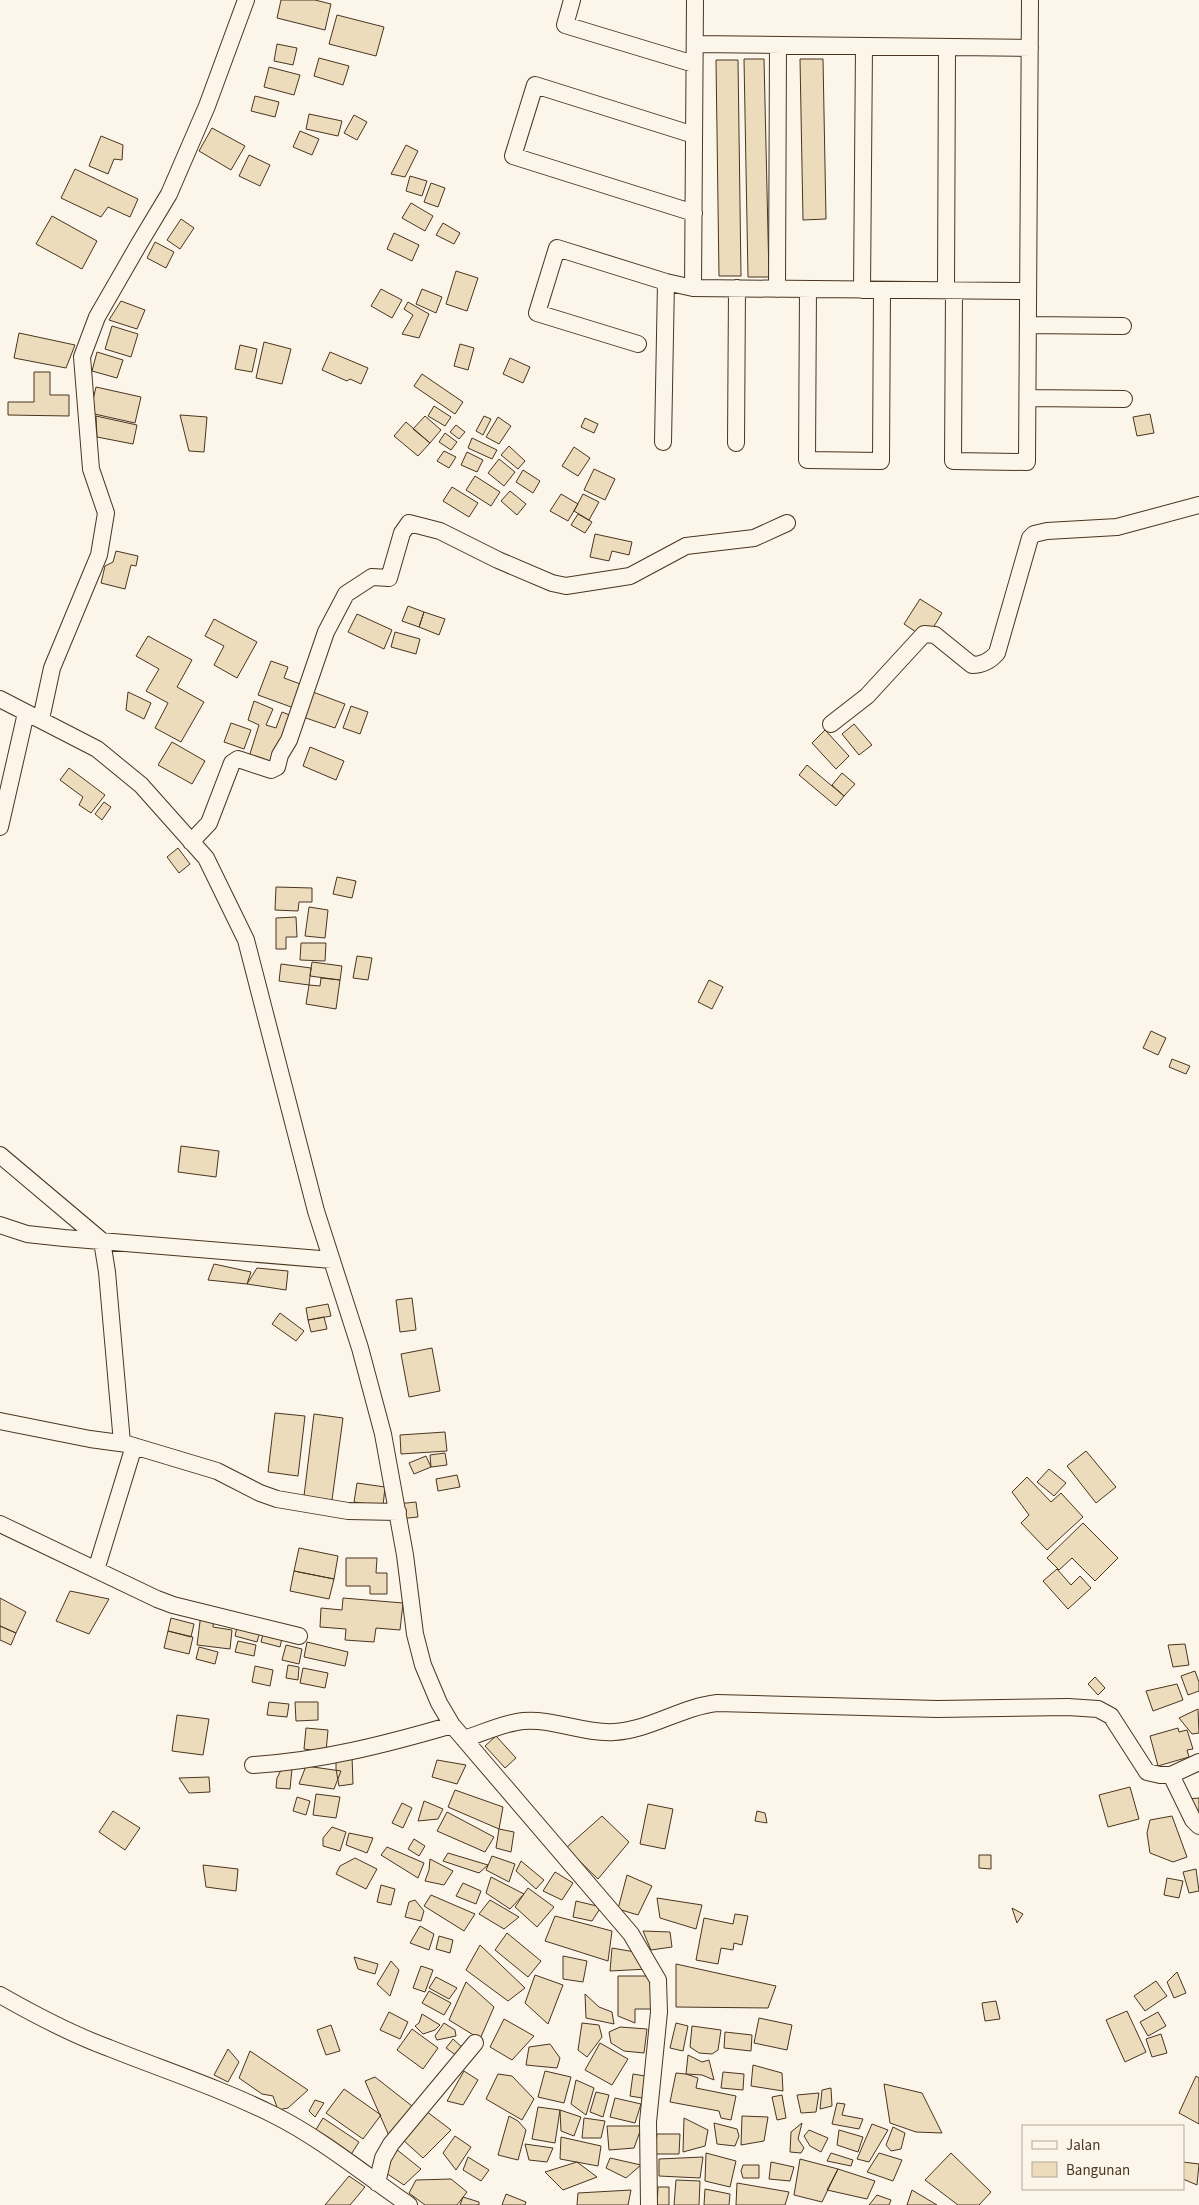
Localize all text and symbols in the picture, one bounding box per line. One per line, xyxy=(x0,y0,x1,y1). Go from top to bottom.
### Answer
legend xyxy=(1022,2125,1184,2190)
text: Jalan xyxy=(1066,2135,1100,2156)
text: Bangunan xyxy=(1066,2160,1130,2181)

